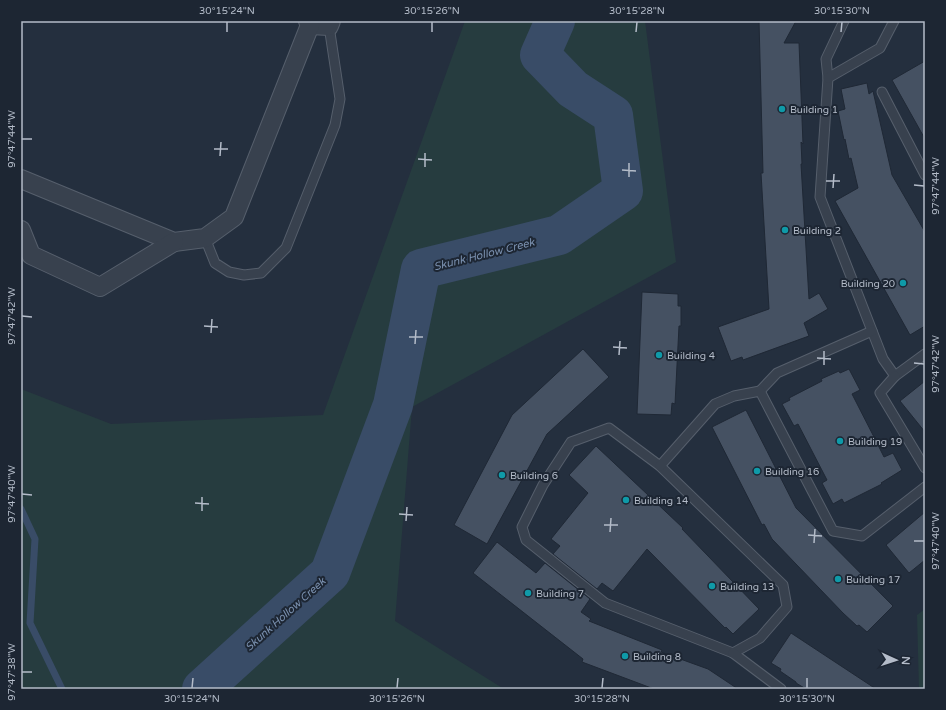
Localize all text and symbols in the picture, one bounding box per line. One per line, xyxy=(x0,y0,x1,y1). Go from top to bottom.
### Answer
text: 30°15'24"N xyxy=(199,5,255,17)
text: 30°15'26"N xyxy=(404,5,460,17)
text: 30°15'28"N xyxy=(609,5,665,17)
text: 30°15'30"N xyxy=(814,5,870,17)
marker: Building 1 xyxy=(777,104,787,114)
place label: Building 1 xyxy=(790,104,838,116)
text: 97°47'44"W xyxy=(6,110,18,168)
text: 97°47'44"W xyxy=(930,157,942,215)
marker: Building 2 xyxy=(780,225,790,235)
place label: Building 2 xyxy=(793,225,841,237)
water label: Skunk Hollow Creek xyxy=(432,235,537,273)
place label: Building 20 xyxy=(841,278,895,290)
marker: Building 20 xyxy=(898,278,908,288)
text: 97°47'42"W xyxy=(6,287,18,345)
text: 97°47'42"W xyxy=(930,335,942,393)
marker: Building 4 xyxy=(654,350,664,360)
place label: Building 4 xyxy=(667,350,715,362)
marker: Building 19 xyxy=(835,436,845,446)
place label: Building 19 xyxy=(848,436,902,448)
text: 97°47'40"W xyxy=(6,465,18,523)
marker: Building 16 xyxy=(752,466,762,476)
place label: Building 16 xyxy=(765,466,819,478)
marker: Building 6 xyxy=(497,470,507,480)
place label: Building 6 xyxy=(510,470,558,482)
marker: Building 14 xyxy=(621,495,631,505)
place label: Building 14 xyxy=(634,495,688,507)
text: 97°47'40"W xyxy=(930,512,942,570)
water label: Skunk Hollow Creek xyxy=(243,574,329,654)
marker: Building 17 xyxy=(833,574,843,584)
place label: Building 17 xyxy=(846,574,900,586)
marker: Building 13 xyxy=(707,581,717,591)
place label: Building 13 xyxy=(720,581,774,593)
marker: Building 7 xyxy=(523,588,533,598)
place label: Building 7 xyxy=(536,588,584,600)
north arrow xyxy=(876,640,916,680)
text: 97°47'38"W xyxy=(6,643,18,701)
marker: Building 8 xyxy=(620,651,630,661)
place label: Building 8 xyxy=(633,651,681,663)
text: N xyxy=(899,656,912,665)
text: 30°15'24"N xyxy=(164,693,220,705)
text: 30°15'26"N xyxy=(369,693,425,705)
text: 30°15'28"N xyxy=(574,693,630,705)
text: 30°15'30"N xyxy=(779,693,835,705)

